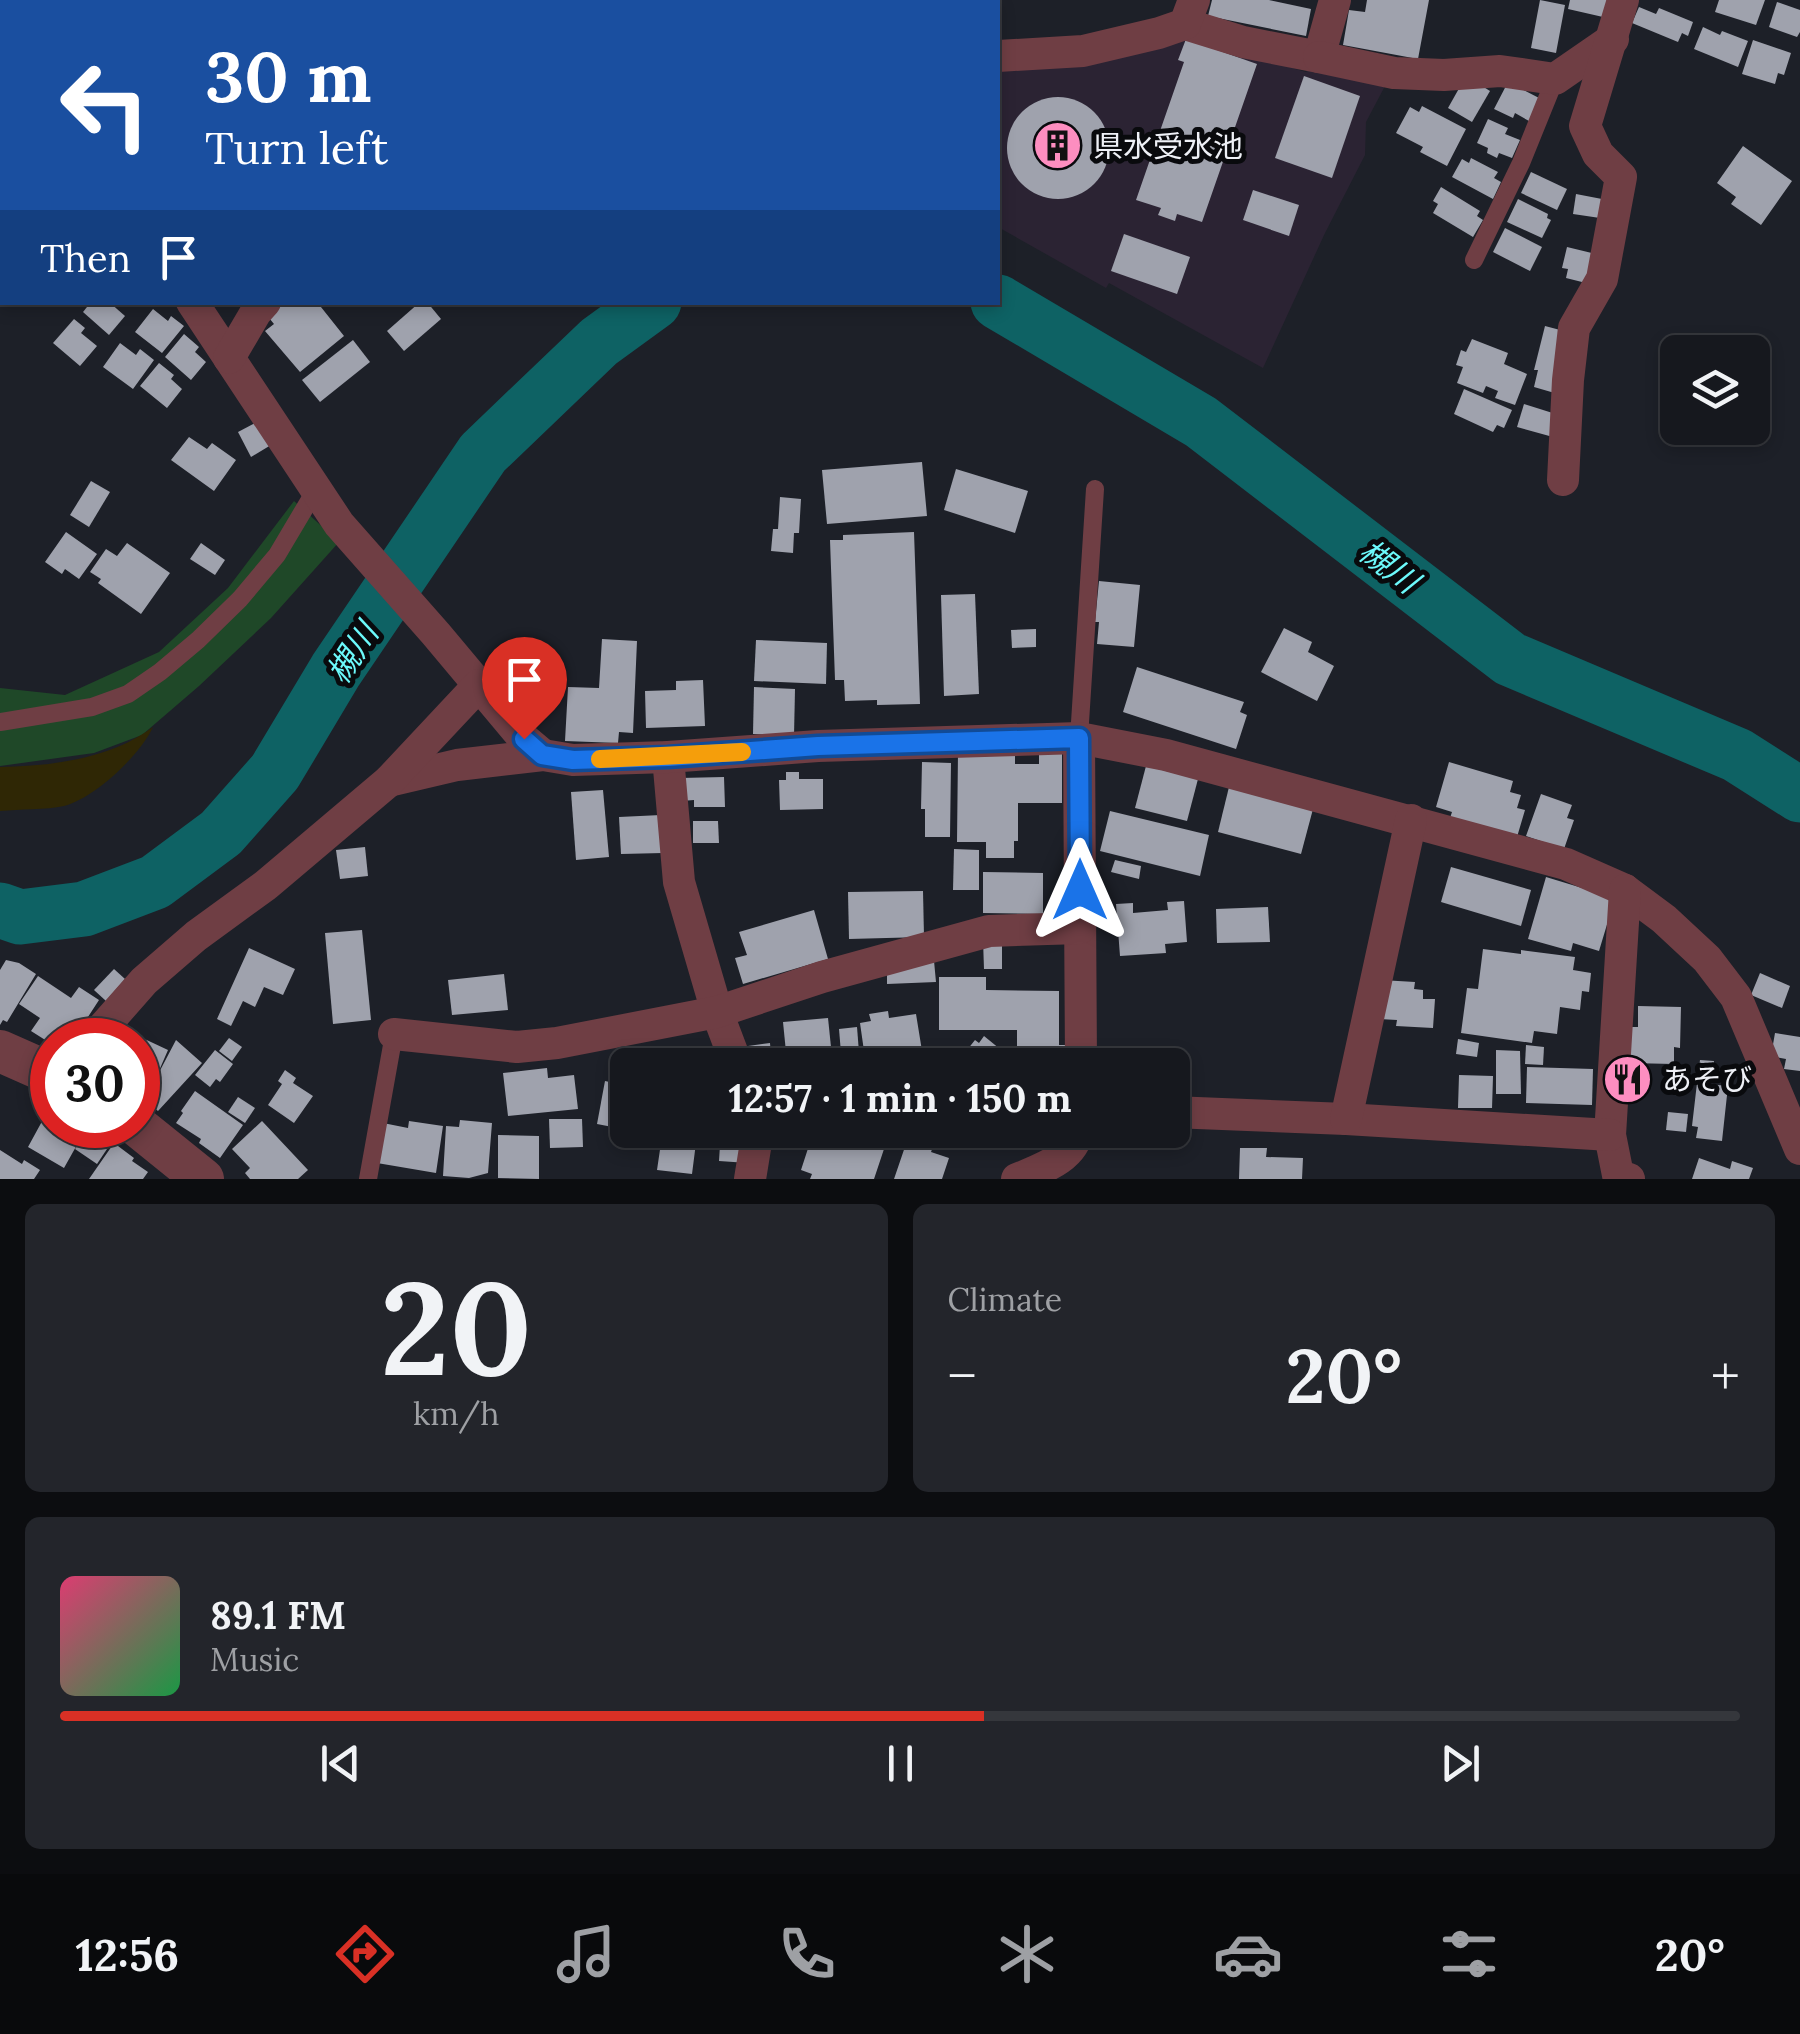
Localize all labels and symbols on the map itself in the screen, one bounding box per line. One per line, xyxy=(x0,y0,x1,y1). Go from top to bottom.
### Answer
building icon: 県水受水池 xyxy=(1032,120,1084,172)
place label: 県水受水池 xyxy=(1093,127,1243,165)
water label: 槻川 xyxy=(1351,530,1429,603)
water label: 槻川 xyxy=(317,612,388,691)
pin xyxy=(482,637,567,740)
position arrow xyxy=(1028,838,1132,942)
speed limit sign: 30 xyxy=(30,1018,160,1148)
restaurant icon: あそび xyxy=(1601,1053,1653,1105)
place label: あそび xyxy=(1662,1060,1752,1098)

